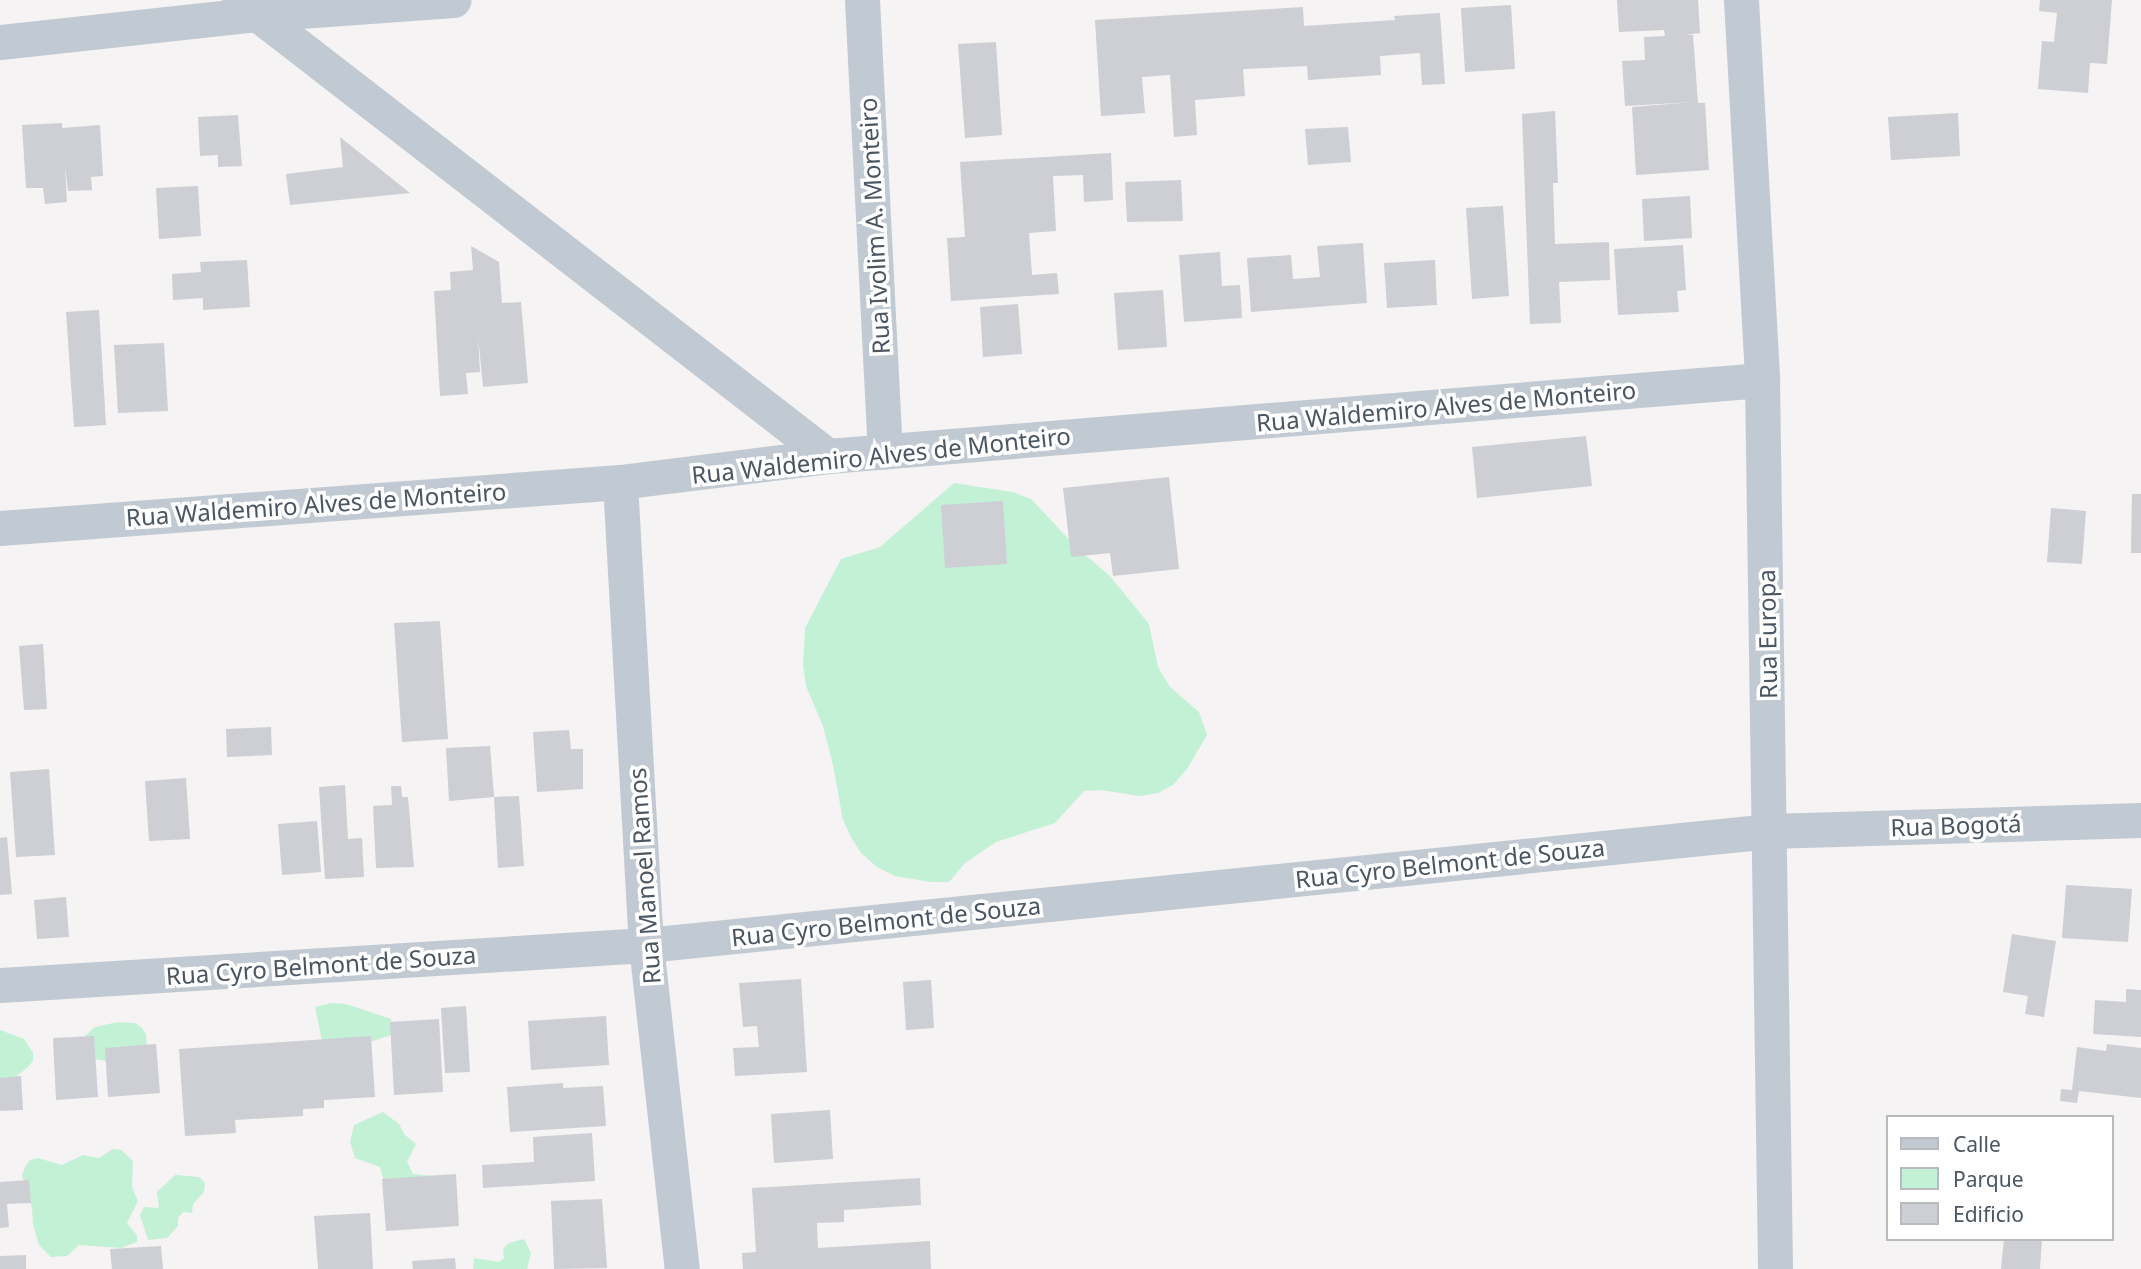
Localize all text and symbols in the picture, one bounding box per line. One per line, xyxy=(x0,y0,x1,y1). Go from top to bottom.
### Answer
street label: Rua Ivolim A. Monteiro xyxy=(853,97,895,355)
street label: Rua Waldemiro Alves de Monteiro xyxy=(1255,375,1637,437)
street label: Rua Waldemiro Alves de Monteiro xyxy=(690,421,1072,489)
street label: Rua Waldemiro Alves de Monteiro xyxy=(125,476,507,532)
street label: Rua Europa xyxy=(1751,569,1783,699)
street label: Rua Manoel Ramos xyxy=(622,767,666,985)
street label: Rua Bogotá xyxy=(1890,808,2022,842)
street label: Rua Cyro Belmont de Souza xyxy=(1294,832,1606,894)
street label: Rua Cyro Belmont de Souza xyxy=(730,890,1042,952)
street label: Rua Cyro Belmont de Souza xyxy=(165,940,477,990)
legend xyxy=(1885,1115,2113,1241)
text: Calle xyxy=(1953,1130,2001,1158)
text: Parque xyxy=(1953,1165,2023,1193)
text: Edificio xyxy=(1953,1200,2024,1228)

